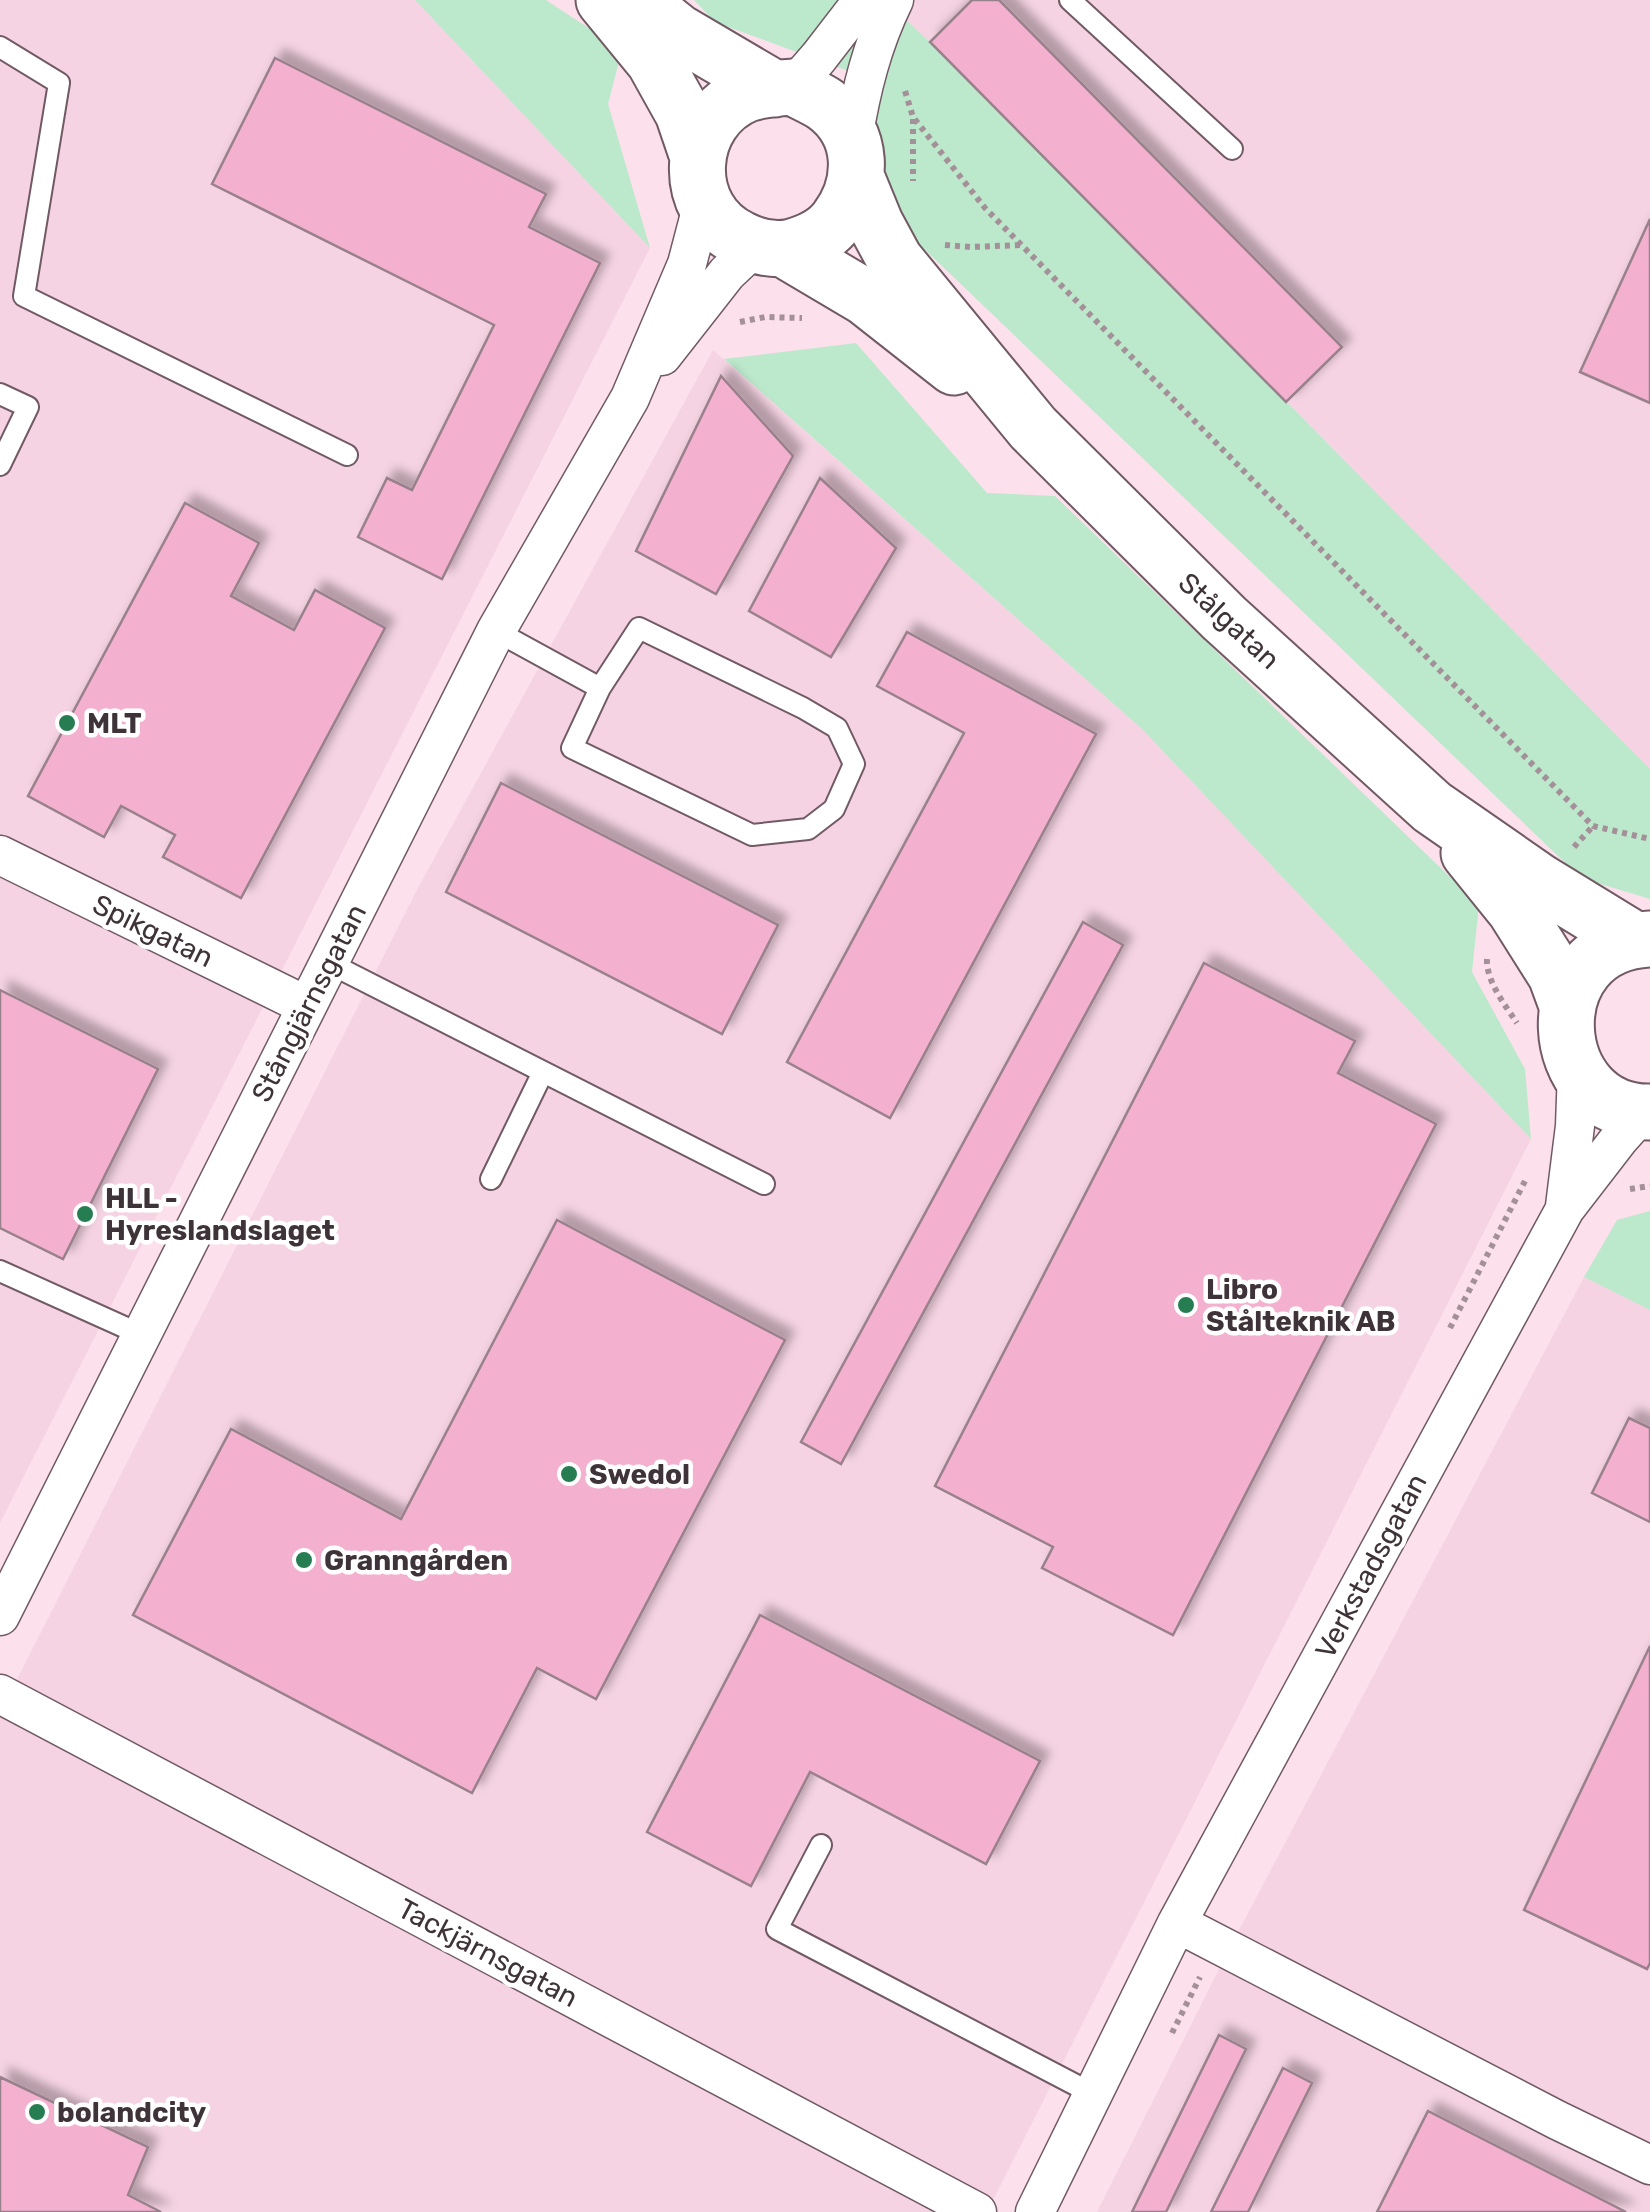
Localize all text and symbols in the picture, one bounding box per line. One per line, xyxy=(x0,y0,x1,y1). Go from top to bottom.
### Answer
street label: Stålgatan xyxy=(1172,566,1286,676)
place label: MLT xyxy=(87,707,142,740)
marker: MLT xyxy=(56,712,78,734)
street label: Spikgatan xyxy=(87,888,219,974)
street label: Stångjärnsgatan xyxy=(245,899,373,1107)
place label: HLL - Hyreslandslaget xyxy=(105,1182,335,1247)
marker: HLL - Hyreslandslaget xyxy=(74,1203,96,1225)
place label: Libro Stålteknik AB xyxy=(1206,1273,1396,1338)
marker: Libro Stålteknik AB xyxy=(1175,1294,1197,1316)
place label: Swedol xyxy=(589,1458,690,1491)
marker: Swedol xyxy=(558,1463,580,1485)
street label: Verkstadsgatan xyxy=(1308,1468,1434,1664)
place label: Granngården xyxy=(324,1544,508,1577)
marker: Granngården xyxy=(293,1549,315,1571)
street label: Tackjärnsgatan xyxy=(392,1892,584,2014)
place label: bolandcity xyxy=(57,2096,207,2129)
marker: bolandcity xyxy=(26,2101,48,2123)

